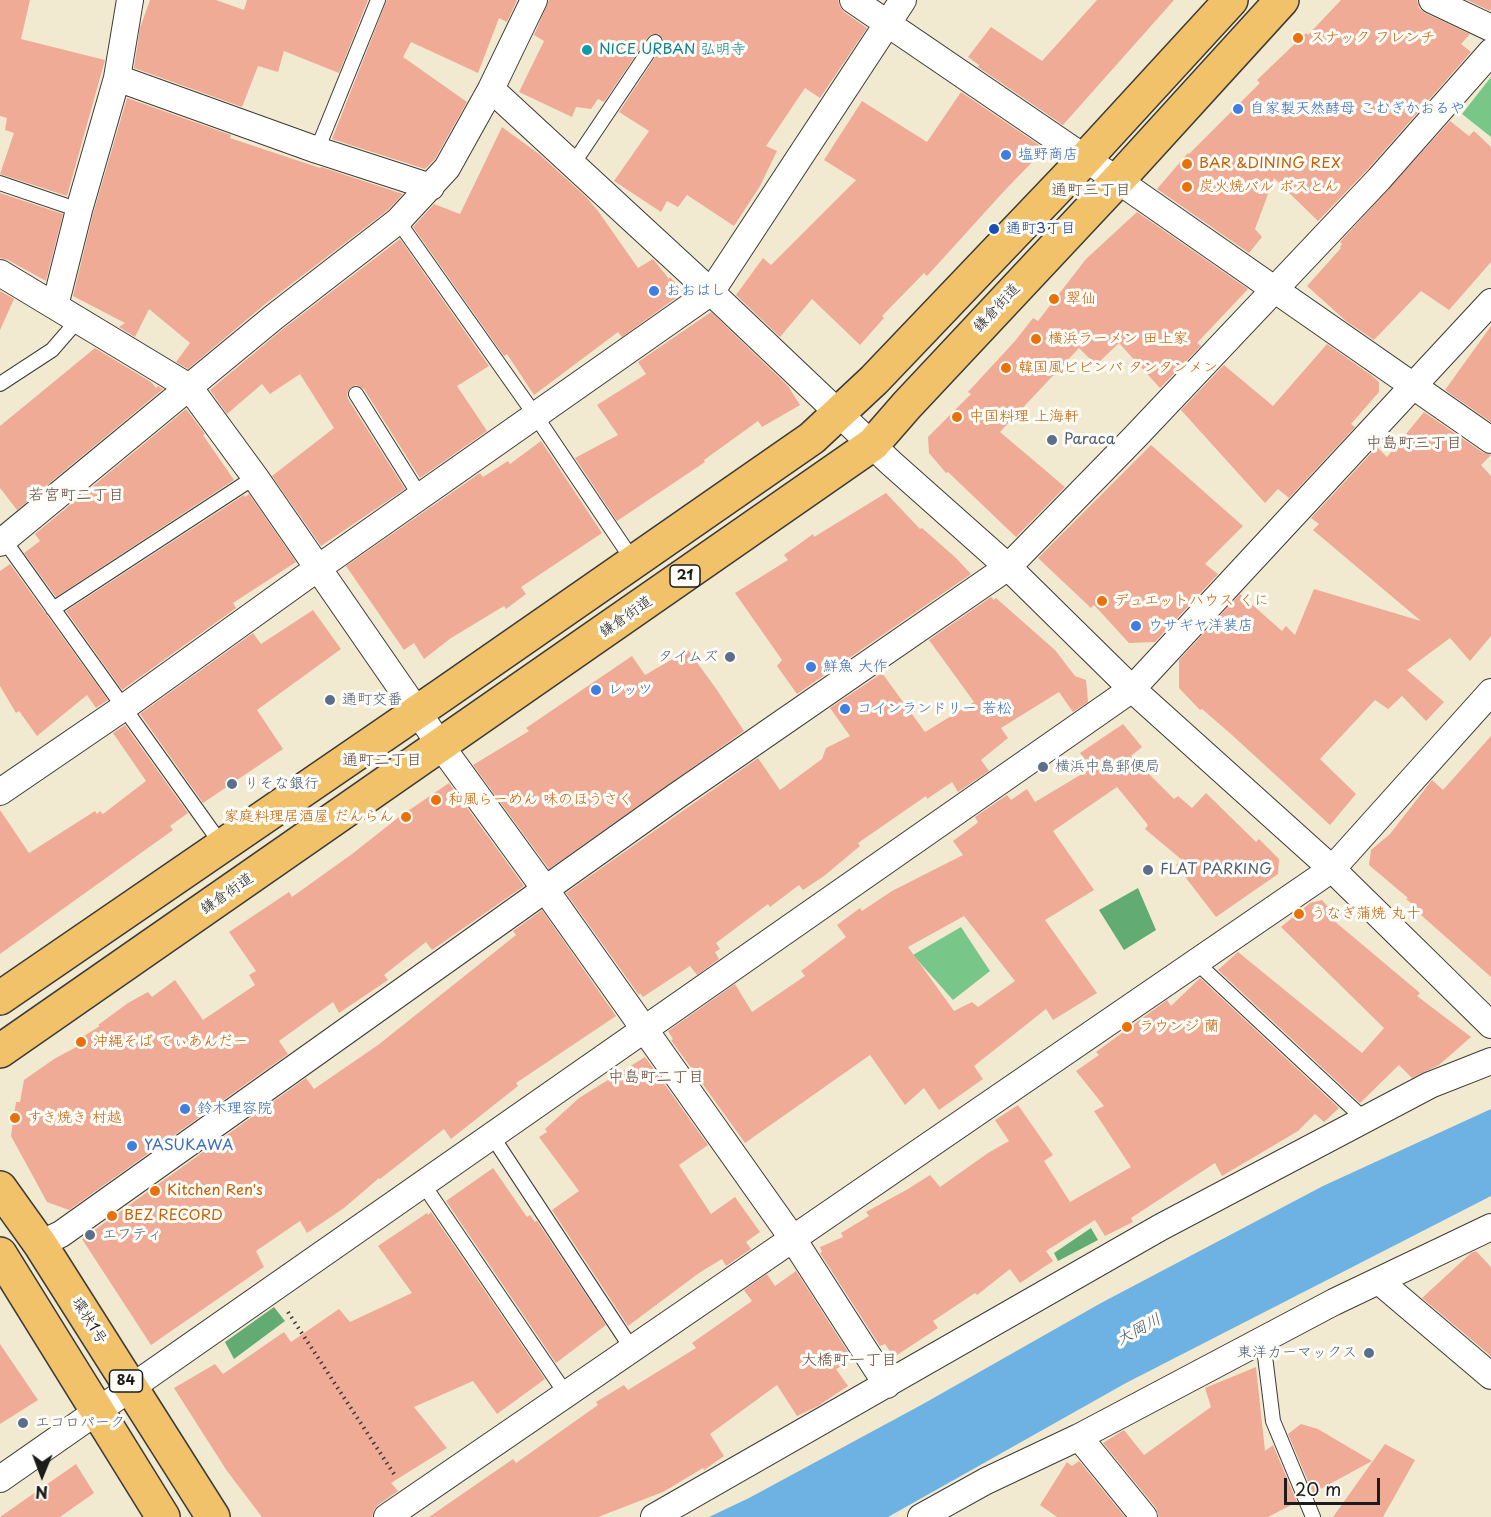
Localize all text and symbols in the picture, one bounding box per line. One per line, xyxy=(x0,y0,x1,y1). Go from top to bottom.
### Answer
place label: スナック フレンチ xyxy=(1310,29,1435,47)
marker: スナック フレンチ xyxy=(1291,31,1305,45)
place label: NICE URBAN 弘明寺 xyxy=(599,41,745,59)
marker: NICE URBAN 弘明寺 xyxy=(580,43,594,57)
place label: 自家製天然酵母 こむぎかおるや xyxy=(1250,100,1465,118)
marker: 自家製天然酵母 こむぎかおるや xyxy=(1231,102,1245,116)
place label: 塩野商店 xyxy=(1018,146,1078,164)
marker: 塩野商店 xyxy=(999,148,1013,162)
place label: BAR &DINING REX xyxy=(1199,155,1341,173)
marker: BAR &DINING REX xyxy=(1180,157,1194,171)
place label: 炭火焼バル ボスとん xyxy=(1199,178,1339,196)
marker: 炭火焼バル ボスとん xyxy=(1180,180,1194,194)
district label: 通町三丁目 xyxy=(1051,181,1131,201)
place label: 通町3丁目 xyxy=(1006,220,1076,238)
marker: 通町3丁目 xyxy=(987,222,1001,236)
street label: 鎌倉街道 xyxy=(970,280,1024,336)
place label: おおはし xyxy=(666,282,726,300)
marker: おおはし xyxy=(647,284,661,298)
place label: 翠仙 xyxy=(1066,290,1096,308)
marker: 翠仙 xyxy=(1047,292,1061,306)
place label: 横浜ラーメン 田上家 xyxy=(1048,330,1188,348)
marker: 横浜ラーメン 田上家 xyxy=(1029,332,1043,346)
place label: 韓国風ビビンバ タンタンメン xyxy=(1018,359,1218,377)
marker: 韓国風ビビンバ タンタンメン xyxy=(999,361,1013,375)
place label: 中国料理 上海軒 xyxy=(969,408,1079,426)
marker: 中国料理 上海軒 xyxy=(950,410,964,424)
place label: Paraca xyxy=(1064,431,1115,449)
marker: Paraca xyxy=(1045,433,1059,447)
district label: 中島町三丁目 xyxy=(1366,434,1462,454)
district label: 若宮町二丁目 xyxy=(28,486,124,506)
road number: 21 xyxy=(670,565,700,587)
street label: 鎌倉街道 xyxy=(596,592,656,642)
place label: デュエットハウス くに xyxy=(1114,592,1269,610)
marker: デュエットハウス くに xyxy=(1095,594,1109,608)
place label: ウサギヤ洋装店 xyxy=(1148,617,1253,635)
marker: ウサギヤ洋装店 xyxy=(1129,619,1143,633)
place label: タイムズ xyxy=(658,648,718,666)
marker: タイムズ xyxy=(723,650,737,664)
place label: 鮮魚 大作 xyxy=(823,658,888,676)
marker: 鮮魚 大作 xyxy=(804,660,818,674)
place label: レッツ xyxy=(608,681,653,699)
marker: レッツ xyxy=(589,683,603,697)
place label: 通町交番 xyxy=(342,691,402,709)
marker: 通町交番 xyxy=(323,693,337,707)
place label: コインランドリー 若松 xyxy=(857,700,1012,718)
marker: コインランドリー 若松 xyxy=(838,702,852,716)
district label: 通町二丁目 xyxy=(342,751,422,771)
place label: 横浜中島郵便局 xyxy=(1055,758,1160,776)
marker: 横浜中島郵便局 xyxy=(1036,760,1050,774)
place label: りそな銀行 xyxy=(244,775,319,793)
marker: りそな銀行 xyxy=(225,777,239,791)
place label: 和風らーめん 味のほうさく xyxy=(448,791,633,809)
marker: 和風らーめん 味のほうさく xyxy=(429,793,443,807)
place label: 家庭料理居酒屋 だんらん xyxy=(224,808,394,826)
marker: 家庭料理居酒屋 だんらん xyxy=(399,810,413,824)
place label: FLAT PARKING xyxy=(1160,861,1272,879)
marker: FLAT PARKING xyxy=(1141,863,1155,877)
street label: 鎌倉街道 xyxy=(197,869,257,919)
place label: うなぎ蒲焼 丸十 xyxy=(1311,905,1421,923)
marker: うなぎ蒲焼 丸十 xyxy=(1292,907,1306,921)
place label: ラウンジ 蘭 xyxy=(1139,1018,1219,1036)
marker: ラウンジ 蘭 xyxy=(1120,1020,1134,1034)
place label: 沖縄そば てぃあんだー xyxy=(93,1033,248,1051)
marker: 沖縄そば てぃあんだー xyxy=(74,1035,88,1049)
district label: 中島町二丁目 xyxy=(608,1068,704,1088)
place label: 鈴木理容院 xyxy=(197,1100,272,1118)
marker: 鈴木理容院 xyxy=(178,1102,192,1116)
place label: すき焼き 村越 xyxy=(27,1109,122,1127)
marker: すき焼き 村越 xyxy=(8,1111,22,1125)
place label: YASUKAWA xyxy=(144,1137,233,1155)
marker: YASUKAWA xyxy=(125,1139,139,1153)
place label: Kitchen Ren's xyxy=(167,1182,263,1200)
marker: Kitchen Ren's xyxy=(148,1184,162,1198)
place label: BEZ RECORD xyxy=(124,1207,223,1225)
marker: BEZ RECORD xyxy=(105,1209,119,1223)
place label: エフティ xyxy=(102,1226,162,1244)
marker: エフティ xyxy=(83,1228,97,1242)
street label: 環状1号 xyxy=(68,1294,110,1348)
water label: 大岡川 xyxy=(1113,1310,1165,1350)
place label: 東洋カーマックス xyxy=(1237,1344,1357,1362)
marker: 東洋カーマックス xyxy=(1362,1346,1376,1360)
district label: 大橋町一丁目 xyxy=(801,1351,897,1371)
road number: 84 xyxy=(110,1370,142,1392)
place label: エコロパーク xyxy=(35,1414,125,1432)
marker: エコロパーク xyxy=(16,1416,30,1430)
north arrow xyxy=(12,1445,72,1505)
scale bar xyxy=(1287,1466,1383,1504)
text: 20 m xyxy=(1295,1475,1341,1502)
text: N xyxy=(35,1481,48,1505)

